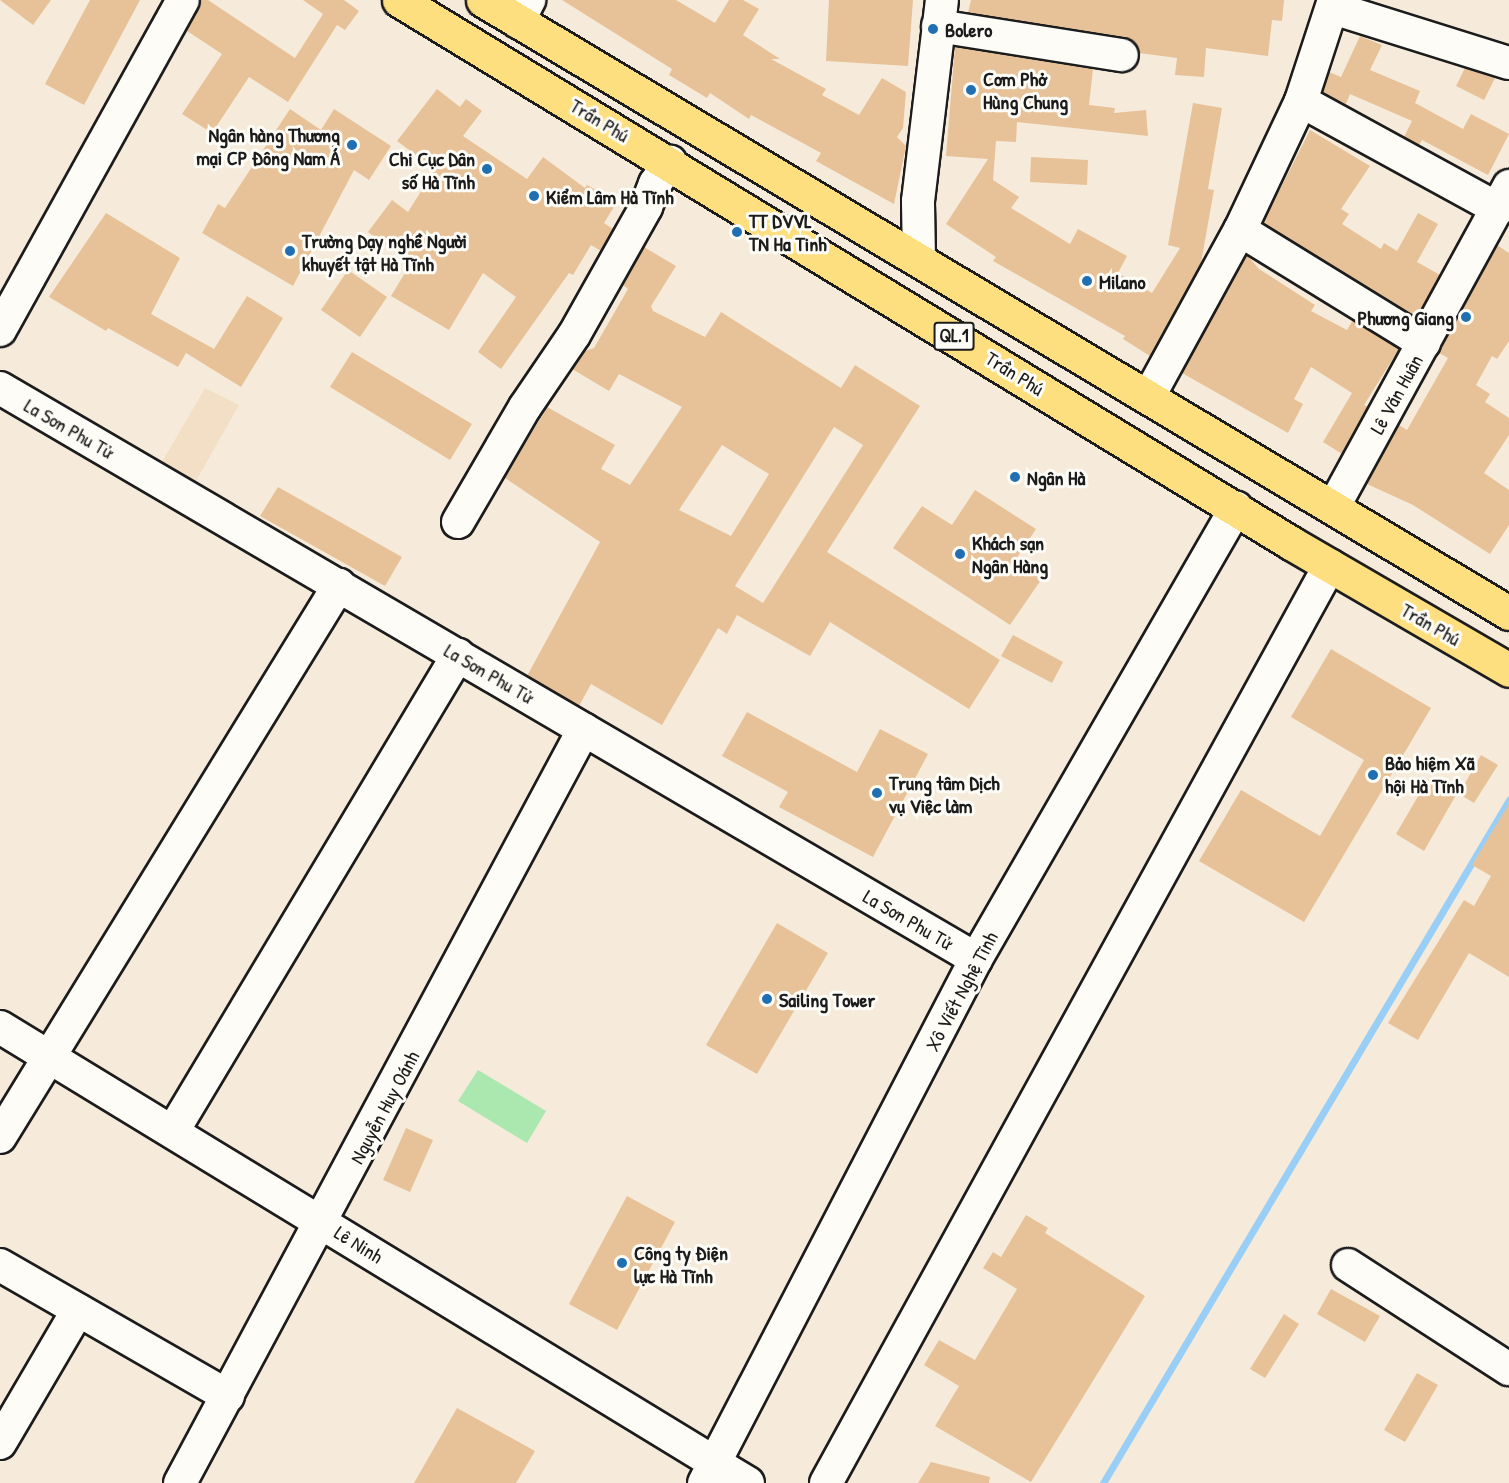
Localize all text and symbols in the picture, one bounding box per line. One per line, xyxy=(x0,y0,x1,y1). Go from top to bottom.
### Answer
place label: Bolero xyxy=(945,17,992,41)
marker: Bolero xyxy=(926,22,940,36)
place label: Cơm Phở Hùng Chung xyxy=(983,66,1068,113)
marker: Cơm Phở Hùng Chung xyxy=(964,83,978,97)
street label: Trần Phú xyxy=(566,93,634,147)
place label: Ngân hàng Thương mại CP Đông Nam Á xyxy=(196,122,340,169)
marker: Ngân hàng Thương mại CP Đông Nam Á xyxy=(345,138,359,152)
place label: Chi Cục Dân số Hà Tĩnh xyxy=(389,146,475,193)
marker: Chi Cục Dân số Hà Tĩnh xyxy=(480,162,494,176)
place label: Kiểm Lâm Hà Tĩnh xyxy=(546,184,674,208)
marker: Kiểm Lâm Hà Tĩnh xyxy=(527,189,541,203)
place label: TT DVVL TN Ha Tinh xyxy=(749,208,827,255)
marker: TT DVVL TN Ha Tinh xyxy=(730,225,744,239)
place label: Trường Dạy nghề Người khuyết tật Hà Tĩnh xyxy=(302,228,467,275)
marker: Trường Dạy nghề Người khuyết tật Hà Tĩnh xyxy=(283,244,297,258)
place label: Milano xyxy=(1099,269,1146,293)
marker: Milano xyxy=(1080,274,1094,288)
place label: Phương Giang xyxy=(1358,305,1454,329)
marker: Phương Giang xyxy=(1459,310,1473,324)
road number: QL.1 xyxy=(933,321,975,351)
street label: Trần Phú xyxy=(981,346,1049,400)
street label: Lê Văn Huân xyxy=(1364,350,1428,438)
street label: La Sơn Phu Tử xyxy=(20,393,118,463)
place label: Ngân Hà xyxy=(1027,465,1085,489)
marker: Ngân Hà xyxy=(1008,470,1022,484)
place label: Khách sạn Ngân Hàng xyxy=(972,530,1048,577)
marker: Khách sạn Ngân Hàng xyxy=(953,547,967,561)
street label: Trần Phú xyxy=(1397,597,1465,651)
street label: La Sơn Phu Tử xyxy=(440,638,538,708)
place label: Bảo hiệm Xã hội Hà Tĩnh xyxy=(1385,751,1475,798)
marker: Bảo hiệm Xã hội Hà Tĩnh xyxy=(1366,768,1380,782)
place label: Trung tâm Dịch vụ Việc làm xyxy=(889,770,1000,817)
marker: Trung tâm Dịch vụ Việc làm xyxy=(870,786,884,800)
street label: La Sơn Phu Tử xyxy=(859,884,957,954)
street label: Xô Viết Nghệ Tĩnh xyxy=(920,927,1002,1055)
place label: Sailing Tower xyxy=(779,987,875,1011)
marker: Sailing Tower xyxy=(760,992,774,1006)
street label: Nguyễn Huy Oánh xyxy=(344,1046,424,1168)
street label: Lê Ninh xyxy=(330,1220,388,1268)
place label: Công ty Điện lực Hà Tĩnh xyxy=(634,1240,728,1287)
marker: Công ty Điện lực Hà Tĩnh xyxy=(615,1256,629,1270)

